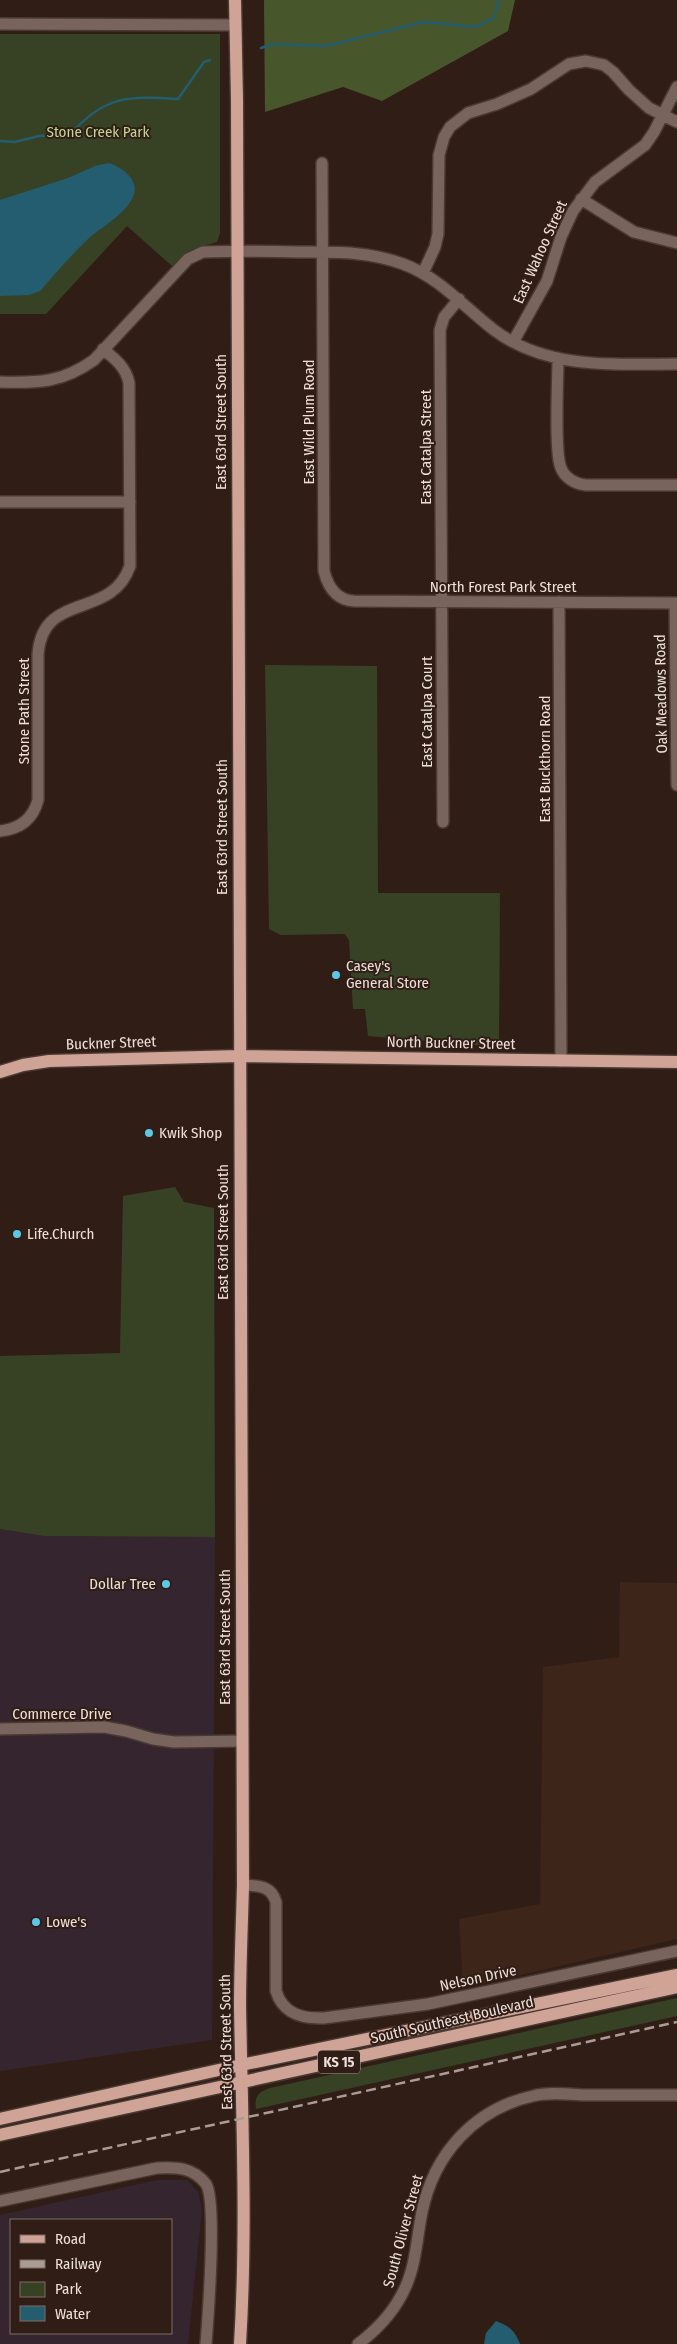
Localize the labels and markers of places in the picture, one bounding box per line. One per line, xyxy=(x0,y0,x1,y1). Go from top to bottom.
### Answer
place label: Casey's General Store xyxy=(346,957,429,992)
marker: Casey's General Store xyxy=(330,969,342,981)
place label: Kwik Shop xyxy=(159,1124,222,1142)
marker: Kwik Shop xyxy=(143,1127,155,1139)
place label: Life.Church xyxy=(27,1225,94,1243)
marker: Life.Church xyxy=(11,1228,23,1240)
place label: Dollar Tree xyxy=(89,1575,156,1593)
marker: Dollar Tree xyxy=(160,1578,172,1590)
place label: Lowe's xyxy=(46,1913,87,1931)
marker: Lowe's xyxy=(30,1916,42,1928)

